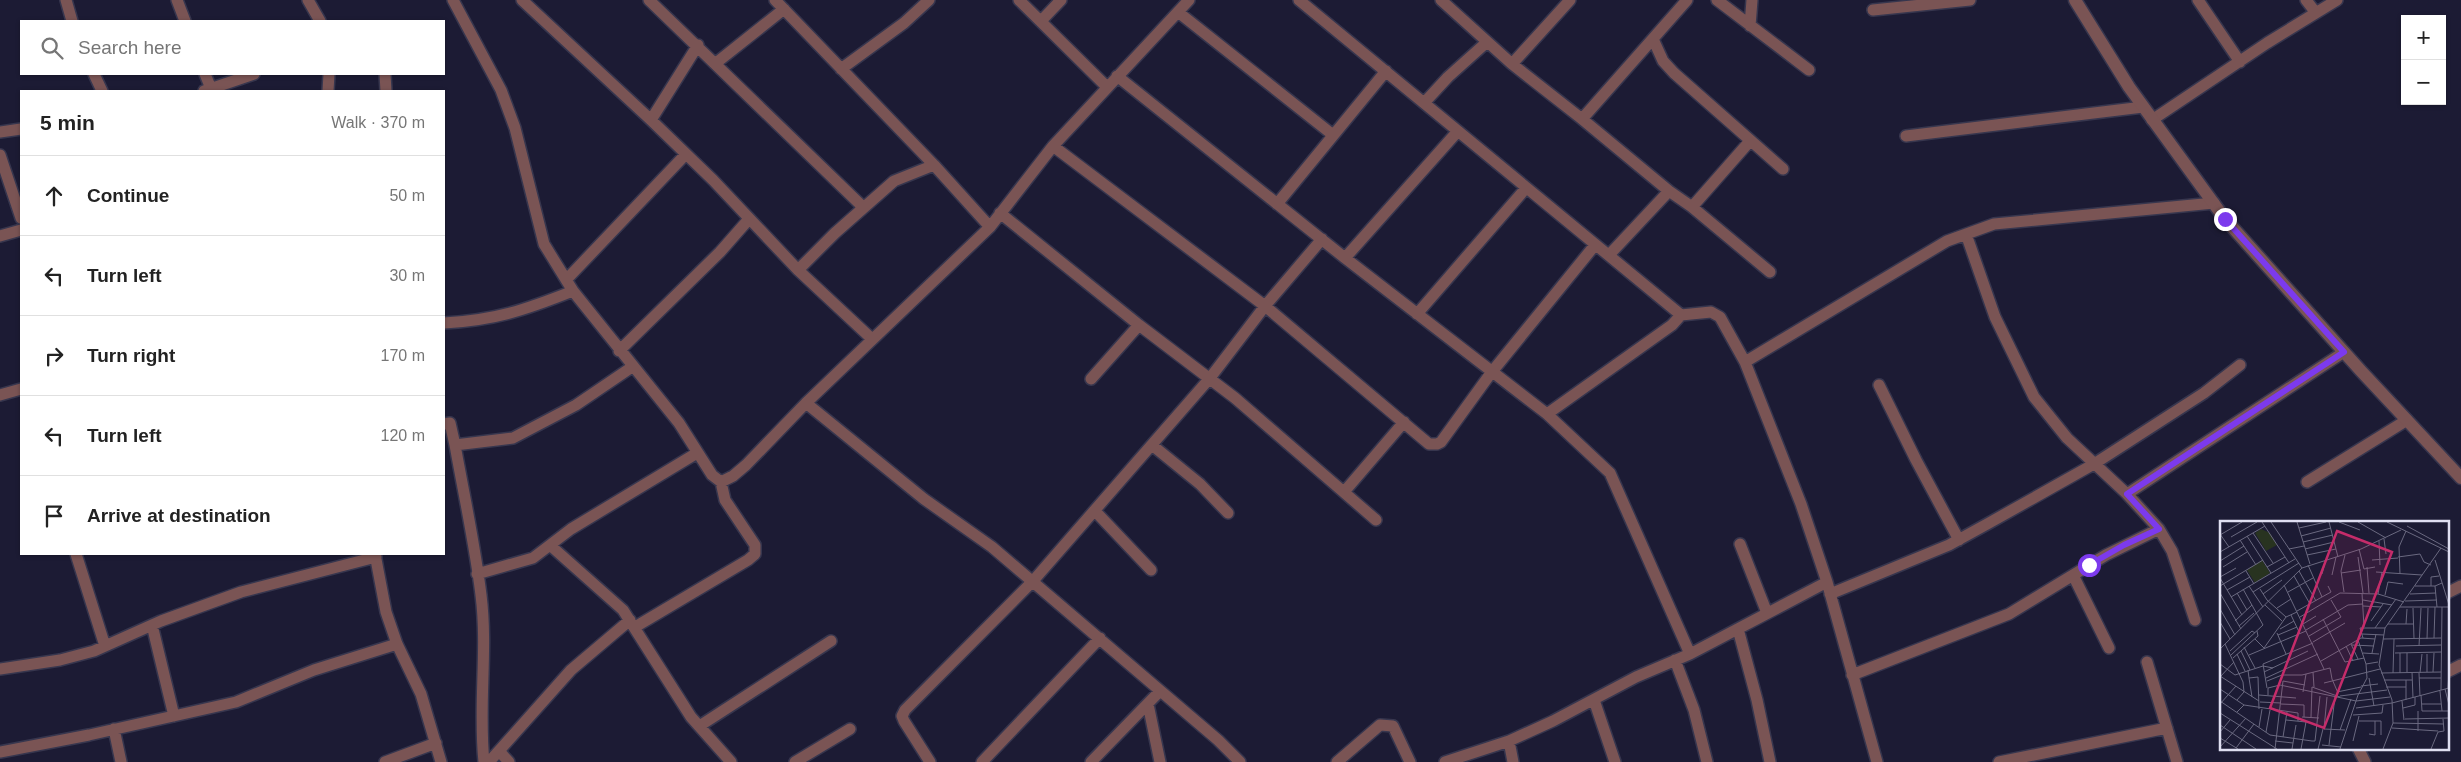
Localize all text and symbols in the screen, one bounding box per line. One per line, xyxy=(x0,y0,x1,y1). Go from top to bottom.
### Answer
map controls xyxy=(2401,15,2446,105)
button: + xyxy=(2401,15,2446,60)
search box xyxy=(20,20,445,75)
icon: search xyxy=(38,34,66,62)
text: Search here xyxy=(78,37,182,58)
button: − xyxy=(2401,60,2446,105)
text: 5 min xyxy=(40,111,95,134)
text: Walk · 370 m xyxy=(331,114,425,131)
icon: ahead xyxy=(40,182,68,210)
text: Continue xyxy=(87,185,169,206)
text: 50 m xyxy=(389,187,425,204)
route end xyxy=(2214,208,2237,231)
icon: left xyxy=(40,262,68,290)
text: Turn left xyxy=(87,265,162,286)
text: 30 m xyxy=(389,267,425,284)
icon: right xyxy=(40,342,68,370)
text: Turn right xyxy=(87,345,175,366)
text: 170 m xyxy=(381,347,425,364)
icon: left xyxy=(40,422,68,450)
text: Turn left xyxy=(87,425,162,446)
text: 120 m xyxy=(381,427,425,444)
icon: arrive xyxy=(40,502,68,530)
text: Arrive at destination xyxy=(87,505,271,526)
inset map xyxy=(2220,521,2448,750)
route start xyxy=(2078,554,2101,577)

